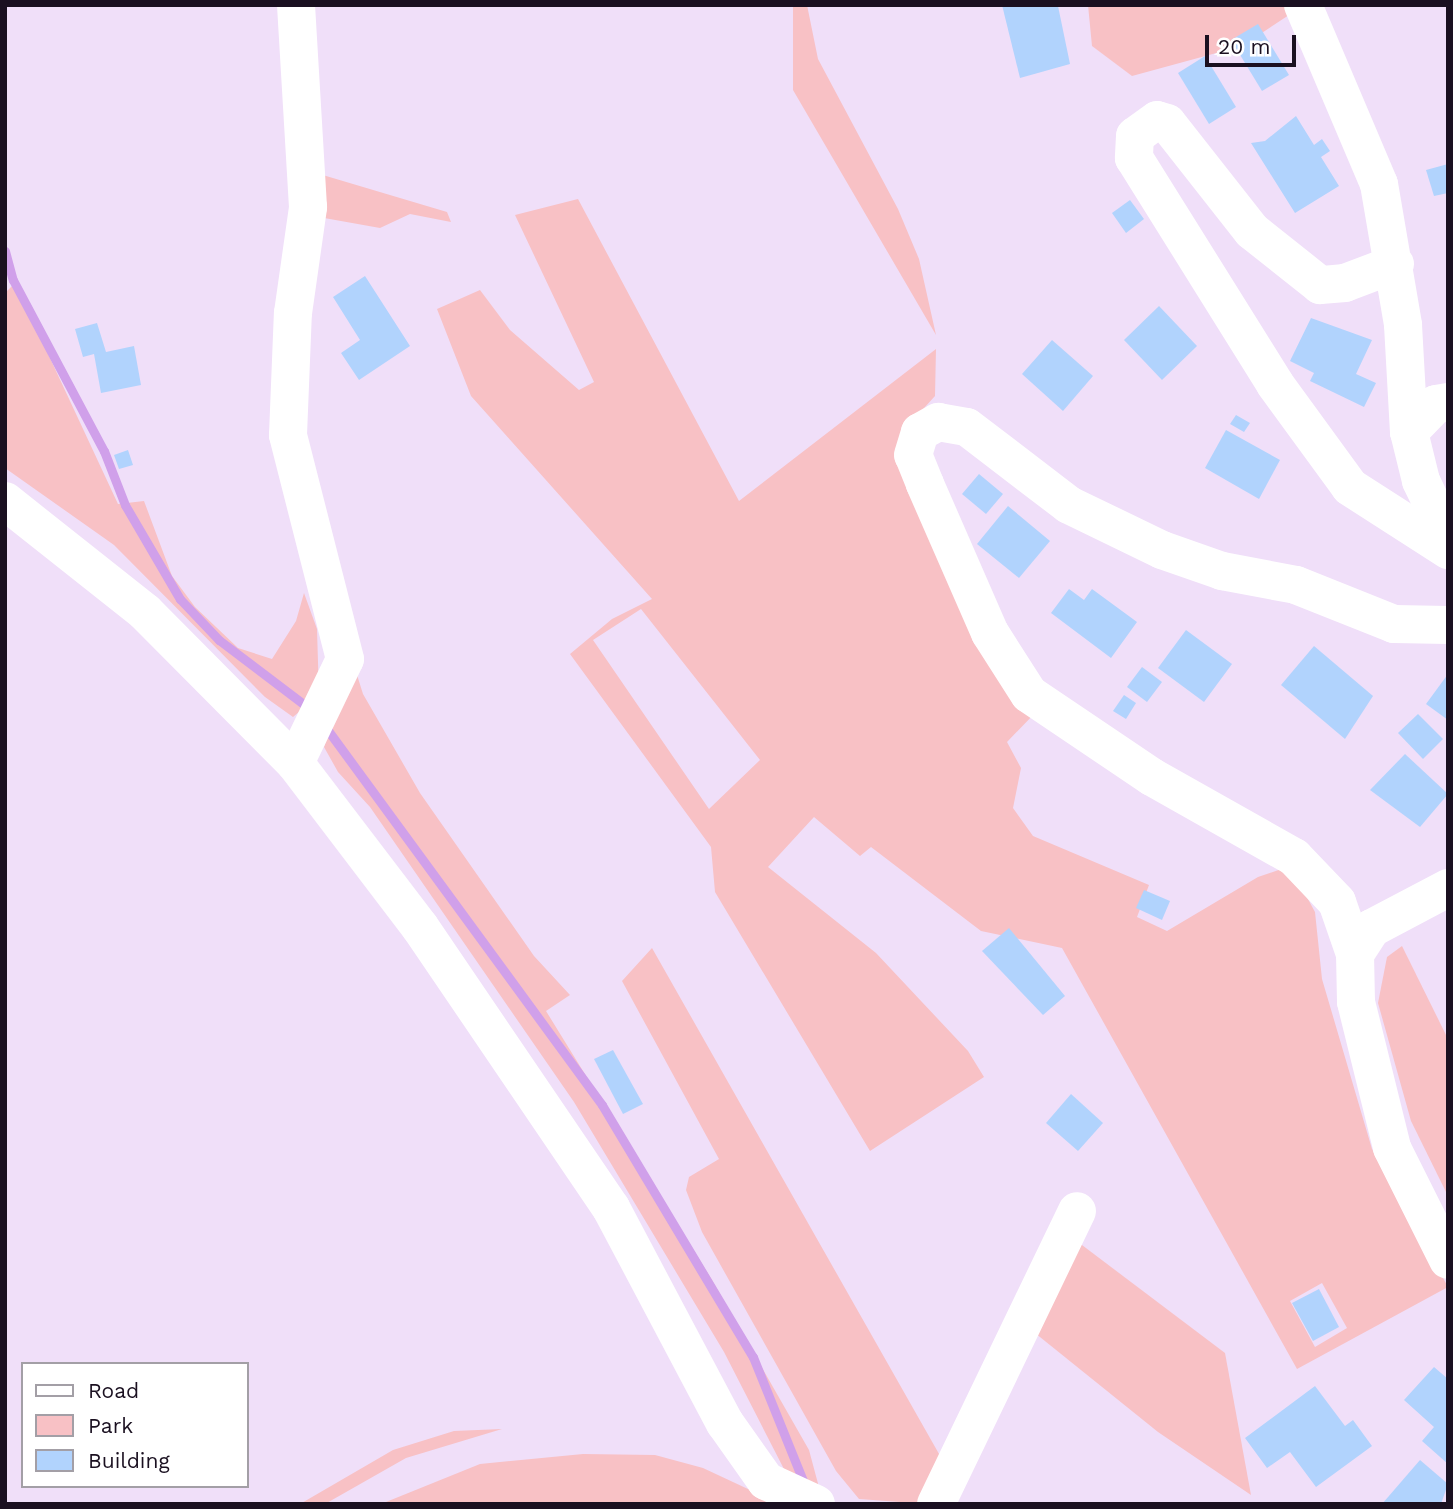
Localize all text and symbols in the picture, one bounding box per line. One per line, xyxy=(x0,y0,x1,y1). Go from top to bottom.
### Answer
scale bar xyxy=(1208,21,1299,65)
text: 20 m xyxy=(1218,34,1270,59)
legend xyxy=(21,1362,248,1488)
text: Road xyxy=(88,1378,139,1403)
text: Park xyxy=(88,1413,133,1438)
text: Building xyxy=(88,1448,170,1473)

